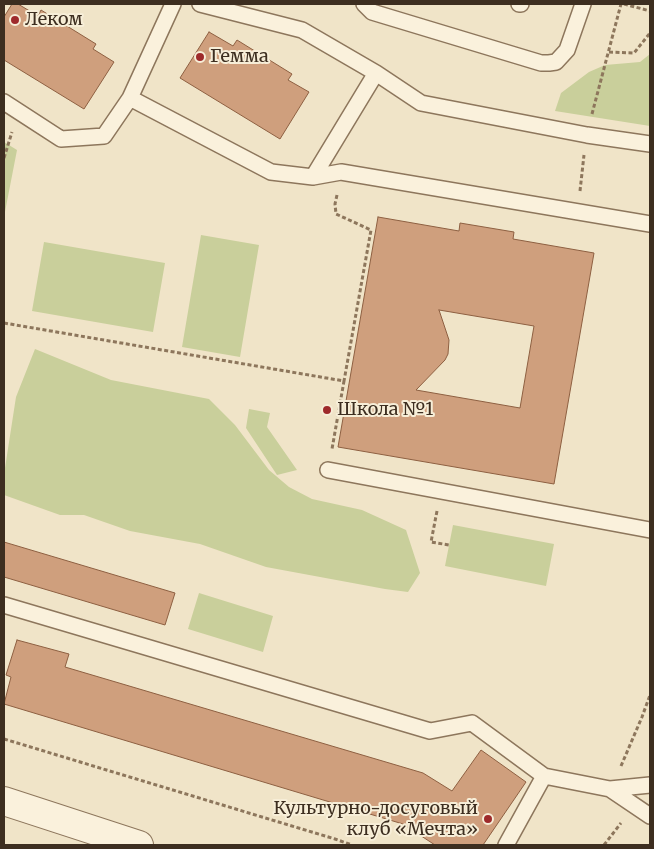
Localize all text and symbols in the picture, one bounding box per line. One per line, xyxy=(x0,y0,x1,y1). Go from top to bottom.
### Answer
place label: Леком xyxy=(25,9,83,31)
marker: Леком xyxy=(9,14,21,26)
place label: Гемма xyxy=(210,46,269,68)
marker: Гемма xyxy=(194,51,206,63)
place label: Школа №1 xyxy=(337,399,433,421)
marker: Школа №1 xyxy=(321,404,333,416)
place label: Культурно-досуговый клуб «Мечта» xyxy=(274,798,478,841)
marker: Культурно-досуговый клуб «Мечта» xyxy=(482,813,494,825)

